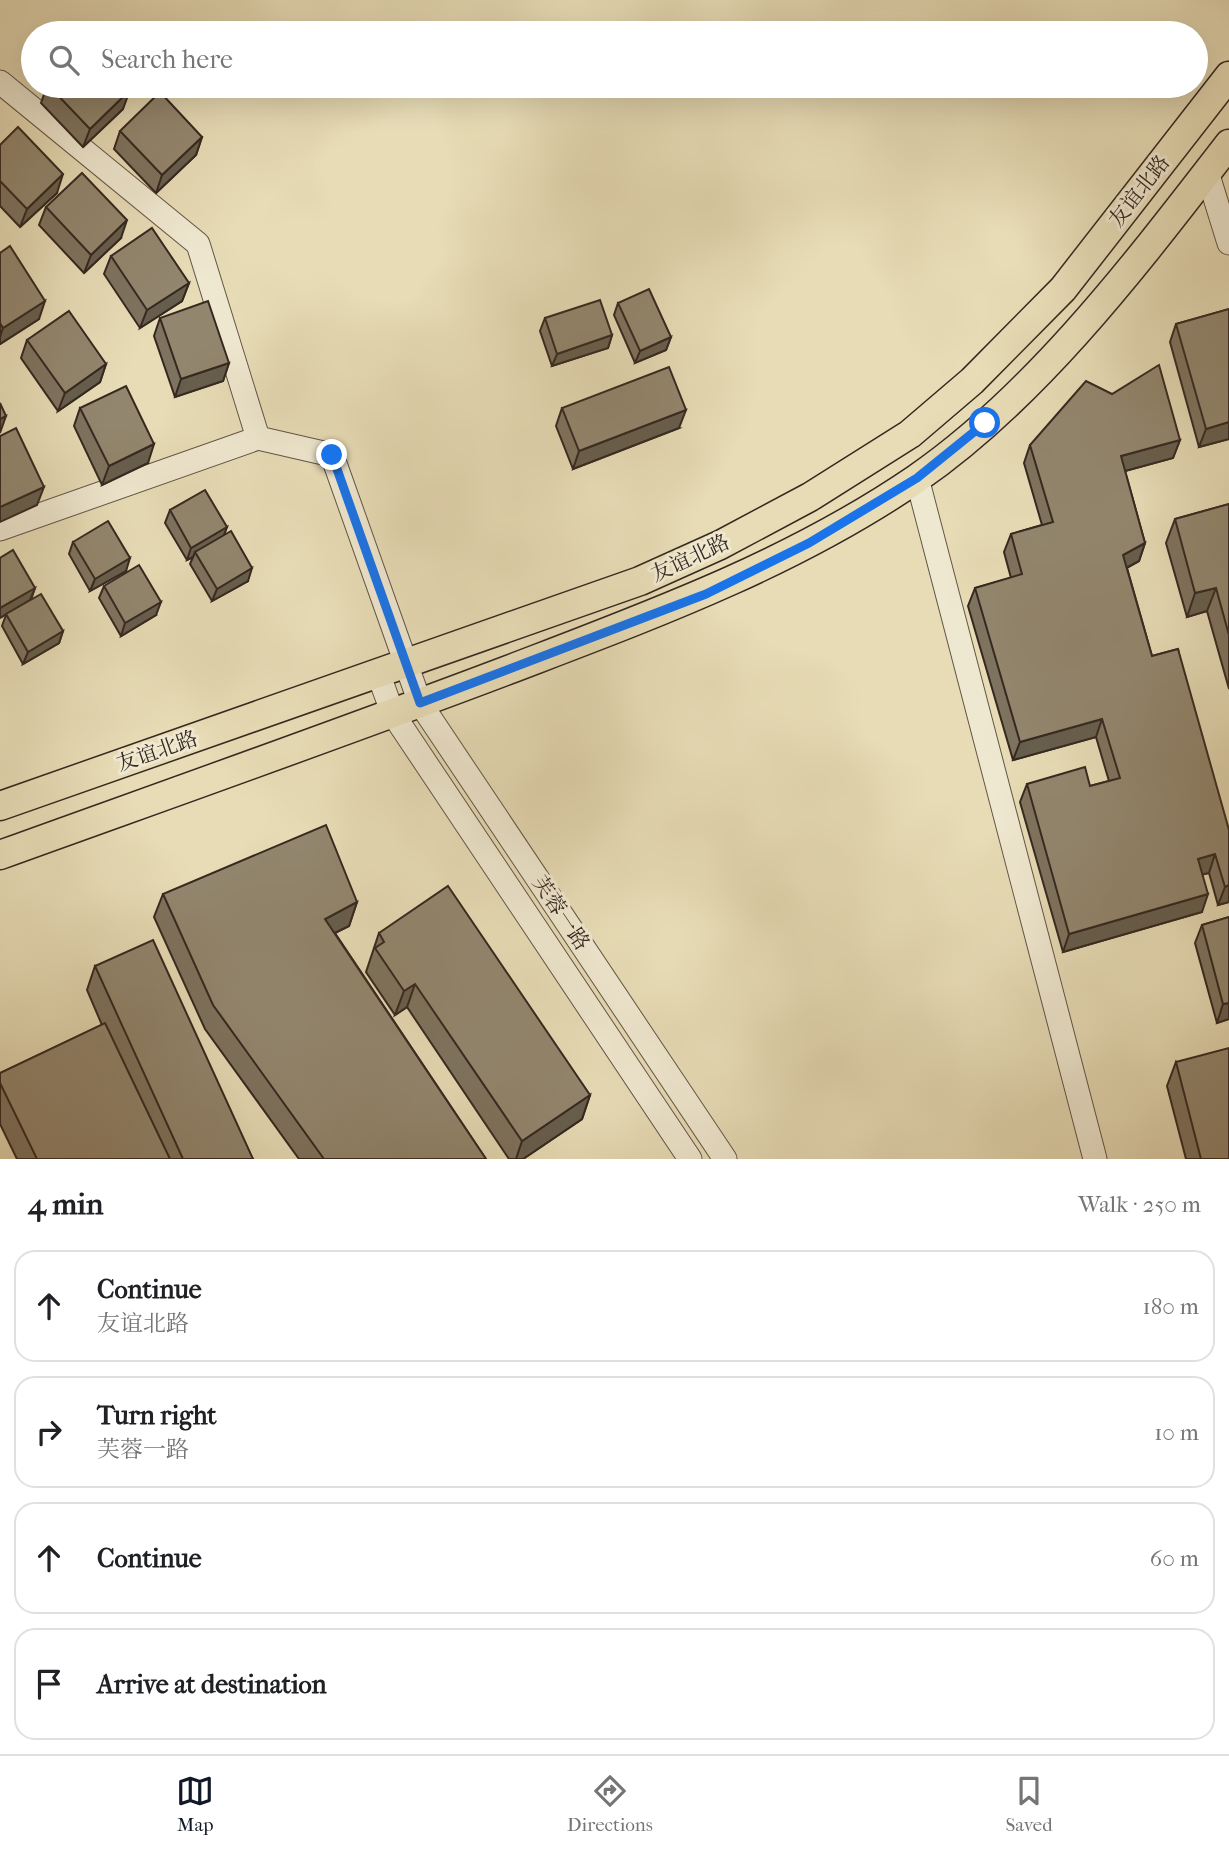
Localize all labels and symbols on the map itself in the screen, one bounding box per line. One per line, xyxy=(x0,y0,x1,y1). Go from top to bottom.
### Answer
street label: 友谊北路 xyxy=(1104,151,1174,231)
route start xyxy=(969,407,1000,438)
route end xyxy=(316,439,347,470)
street label: 友谊北路 xyxy=(647,529,733,587)
street label: 友谊北路 xyxy=(113,726,201,776)
street label: 芙蓉一路 xyxy=(528,871,594,955)

